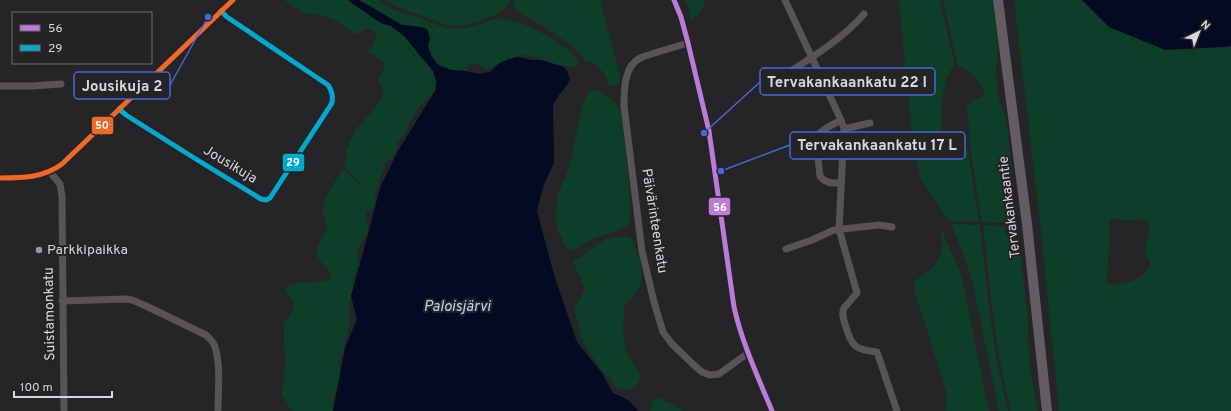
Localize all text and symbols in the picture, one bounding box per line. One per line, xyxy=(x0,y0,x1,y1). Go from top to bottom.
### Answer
legend xyxy=(12,12,152,64)
north arrow xyxy=(1179,12,1219,52)
text: N xyxy=(1197,18,1213,33)
text: 56 xyxy=(48,21,63,37)
text: 29 xyxy=(48,41,63,57)
callout: Tervakankaankatu 22 I xyxy=(760,68,935,95)
callout: Jousikuja 2 xyxy=(74,72,170,99)
text: Tervakankaankatu 22 I xyxy=(767,74,927,93)
text: Jousikuja 2 xyxy=(82,78,162,97)
line badge: 50 xyxy=(91,116,114,135)
text: 50 xyxy=(95,119,109,133)
callout: Tervakankaankatu 17 L xyxy=(790,132,965,159)
text: Tervakankaankatu 17 L xyxy=(797,137,957,156)
street label: Jousikuja xyxy=(200,142,260,188)
line badge: 29 xyxy=(282,153,305,172)
street label: Tervakankaantie xyxy=(995,155,1025,259)
text: 29 xyxy=(286,156,300,170)
street label: Päivärinteenkatu xyxy=(637,167,671,275)
line badge: 56 xyxy=(708,197,731,216)
text: 56 xyxy=(713,201,727,215)
place label: Parkkipaikka xyxy=(47,242,128,259)
marker: Parkkipaikka xyxy=(34,245,44,255)
street label: Suistamonkatu xyxy=(41,267,59,361)
water label: Paloisjärvi xyxy=(423,298,492,317)
scale bar xyxy=(14,373,112,399)
text: 100 m xyxy=(20,380,53,396)

